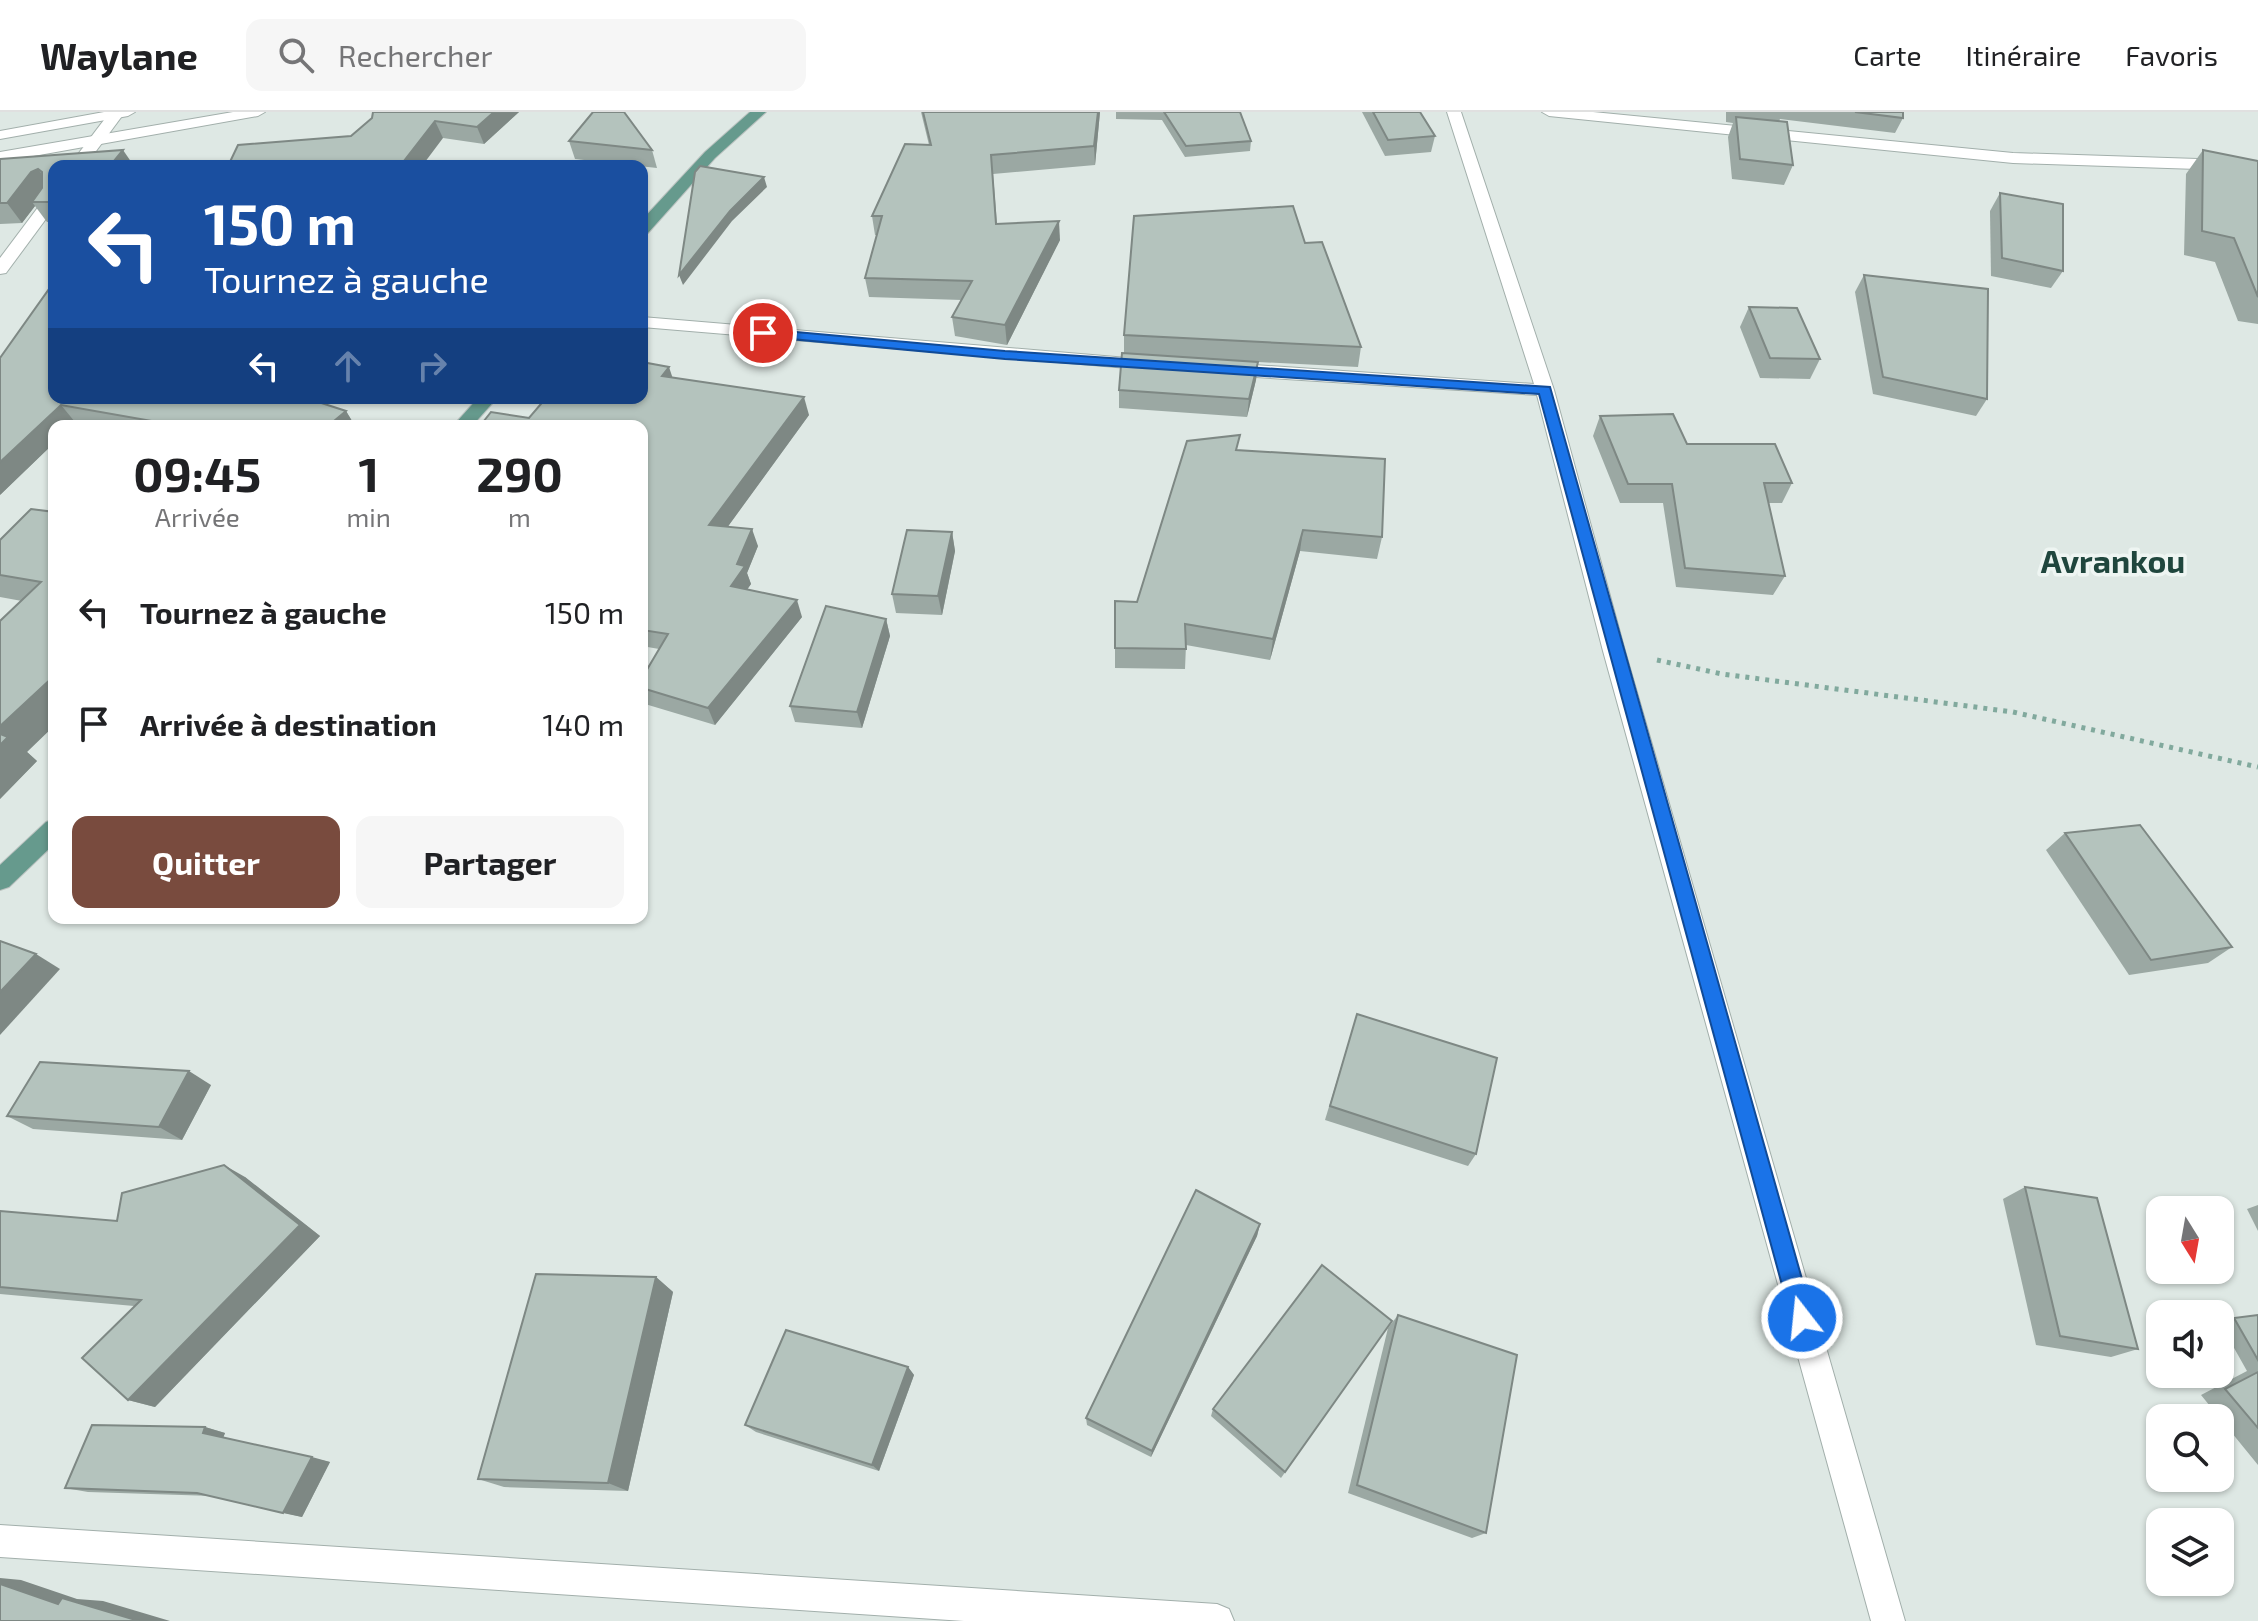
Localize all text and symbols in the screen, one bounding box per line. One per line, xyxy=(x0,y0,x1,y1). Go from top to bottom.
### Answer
search box xyxy=(246,19,806,91)
text: Waylane xyxy=(40,32,198,78)
icon: search xyxy=(274,33,318,77)
text: Rechercher xyxy=(338,37,493,73)
text: Carte xyxy=(1853,38,1922,72)
text: Itinéraire xyxy=(1966,38,2081,72)
text: Favoris xyxy=(2125,38,2218,72)
text: 150 m xyxy=(204,189,356,256)
icon: left xyxy=(72,192,176,296)
text: Tournez à gauche xyxy=(204,257,489,300)
pin xyxy=(729,299,797,367)
icon: arrive xyxy=(741,311,785,355)
icon: left xyxy=(242,344,286,388)
icon: ahead xyxy=(326,344,370,388)
icon: right xyxy=(410,344,454,388)
text: 09:45 xyxy=(133,444,261,502)
text: 1 xyxy=(358,444,379,502)
text: 290 xyxy=(476,444,563,502)
text: Arrivée xyxy=(155,501,240,532)
text: min xyxy=(347,501,391,532)
text: m xyxy=(508,501,531,532)
district label: Avrankou xyxy=(2041,541,2185,579)
icon: left xyxy=(72,590,116,634)
text: Tournez à gauche xyxy=(140,594,387,630)
text: 150 m xyxy=(545,594,624,630)
icon: arrive xyxy=(72,702,116,746)
text: Arrivée à destination xyxy=(140,706,437,742)
text: 140 m xyxy=(543,706,624,742)
button: Quitter xyxy=(72,816,340,908)
button: Partager xyxy=(356,816,624,908)
north arrow xyxy=(2146,1196,2234,1284)
map controls xyxy=(2146,1196,2234,1596)
position arrow xyxy=(1760,1276,1844,1360)
button: sound xyxy=(2146,1300,2234,1388)
button: search xyxy=(2146,1404,2234,1492)
button: layers xyxy=(2146,1508,2234,1596)

